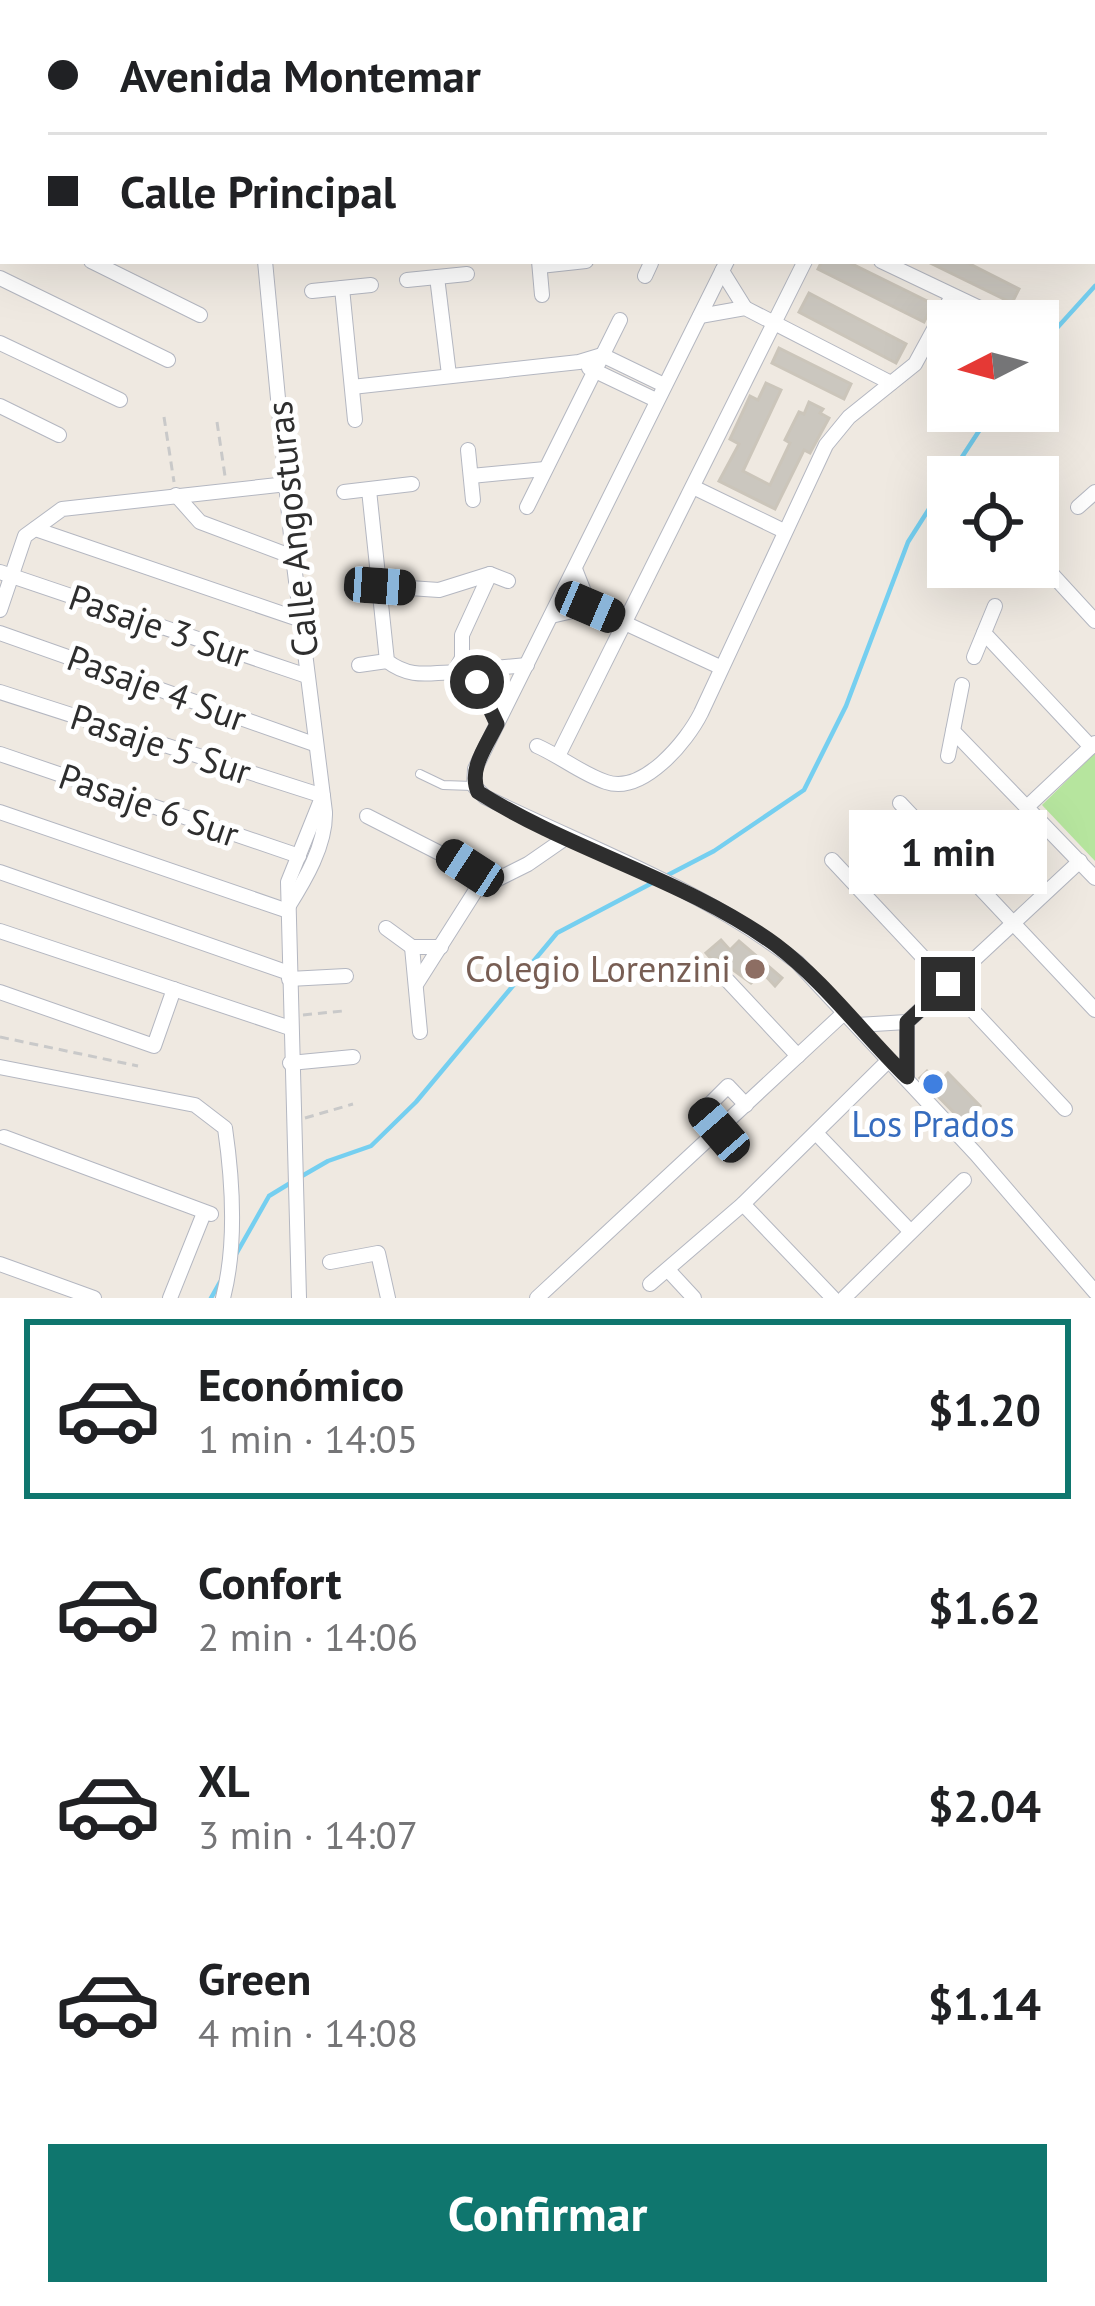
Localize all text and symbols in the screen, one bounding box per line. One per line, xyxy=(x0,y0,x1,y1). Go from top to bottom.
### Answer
text: Avenida Montemar xyxy=(120,46,481,104)
text: Calle Principal xyxy=(120,162,396,220)
north arrow xyxy=(927,300,1059,432)
map controls xyxy=(927,300,1059,588)
street label: Calle Angosturas xyxy=(255,399,328,659)
button: locate xyxy=(927,456,1059,588)
car xyxy=(343,566,417,606)
street label: Pasaje 3 Sur xyxy=(63,573,255,678)
car xyxy=(550,576,630,638)
street label: Pasaje 4 Sur xyxy=(61,633,253,742)
route start xyxy=(450,655,504,709)
street label: Pasaje 5 Sur xyxy=(65,692,257,795)
street label: Pasaje 6 Sur xyxy=(53,752,245,857)
callout: 1 min xyxy=(849,810,1047,894)
text: 1 min xyxy=(900,826,996,877)
car xyxy=(430,833,510,903)
place label: Colegio Lorenzini xyxy=(465,945,731,992)
marker: Colegio Lorenzini xyxy=(742,956,768,982)
route end xyxy=(921,957,975,1011)
marker: Los Prados xyxy=(920,1071,946,1097)
car xyxy=(682,1091,756,1169)
place label: Los Prados xyxy=(851,1100,1015,1147)
icon: car xyxy=(54,1355,162,1463)
text: Económico xyxy=(198,1355,404,1413)
text: $1.20 xyxy=(928,1380,1041,1438)
text: 1 min · 14:05 xyxy=(198,1413,418,1464)
icon: car xyxy=(54,1553,162,1661)
text: Confort xyxy=(198,1553,341,1611)
text: $1.62 xyxy=(928,1578,1041,1636)
text: 2 min · 14:06 xyxy=(198,1611,418,1662)
icon: car xyxy=(54,1751,162,1859)
text: XL xyxy=(198,1751,250,1809)
text: $2.04 xyxy=(928,1776,1041,1834)
text: 3 min · 14:07 xyxy=(198,1809,418,1860)
icon: car xyxy=(54,1949,162,2057)
text: Green xyxy=(198,1949,311,2007)
text: $1.14 xyxy=(928,1974,1041,2032)
text: 4 min · 14:08 xyxy=(198,2007,418,2058)
button: Confirmar xyxy=(48,2144,1047,2282)

